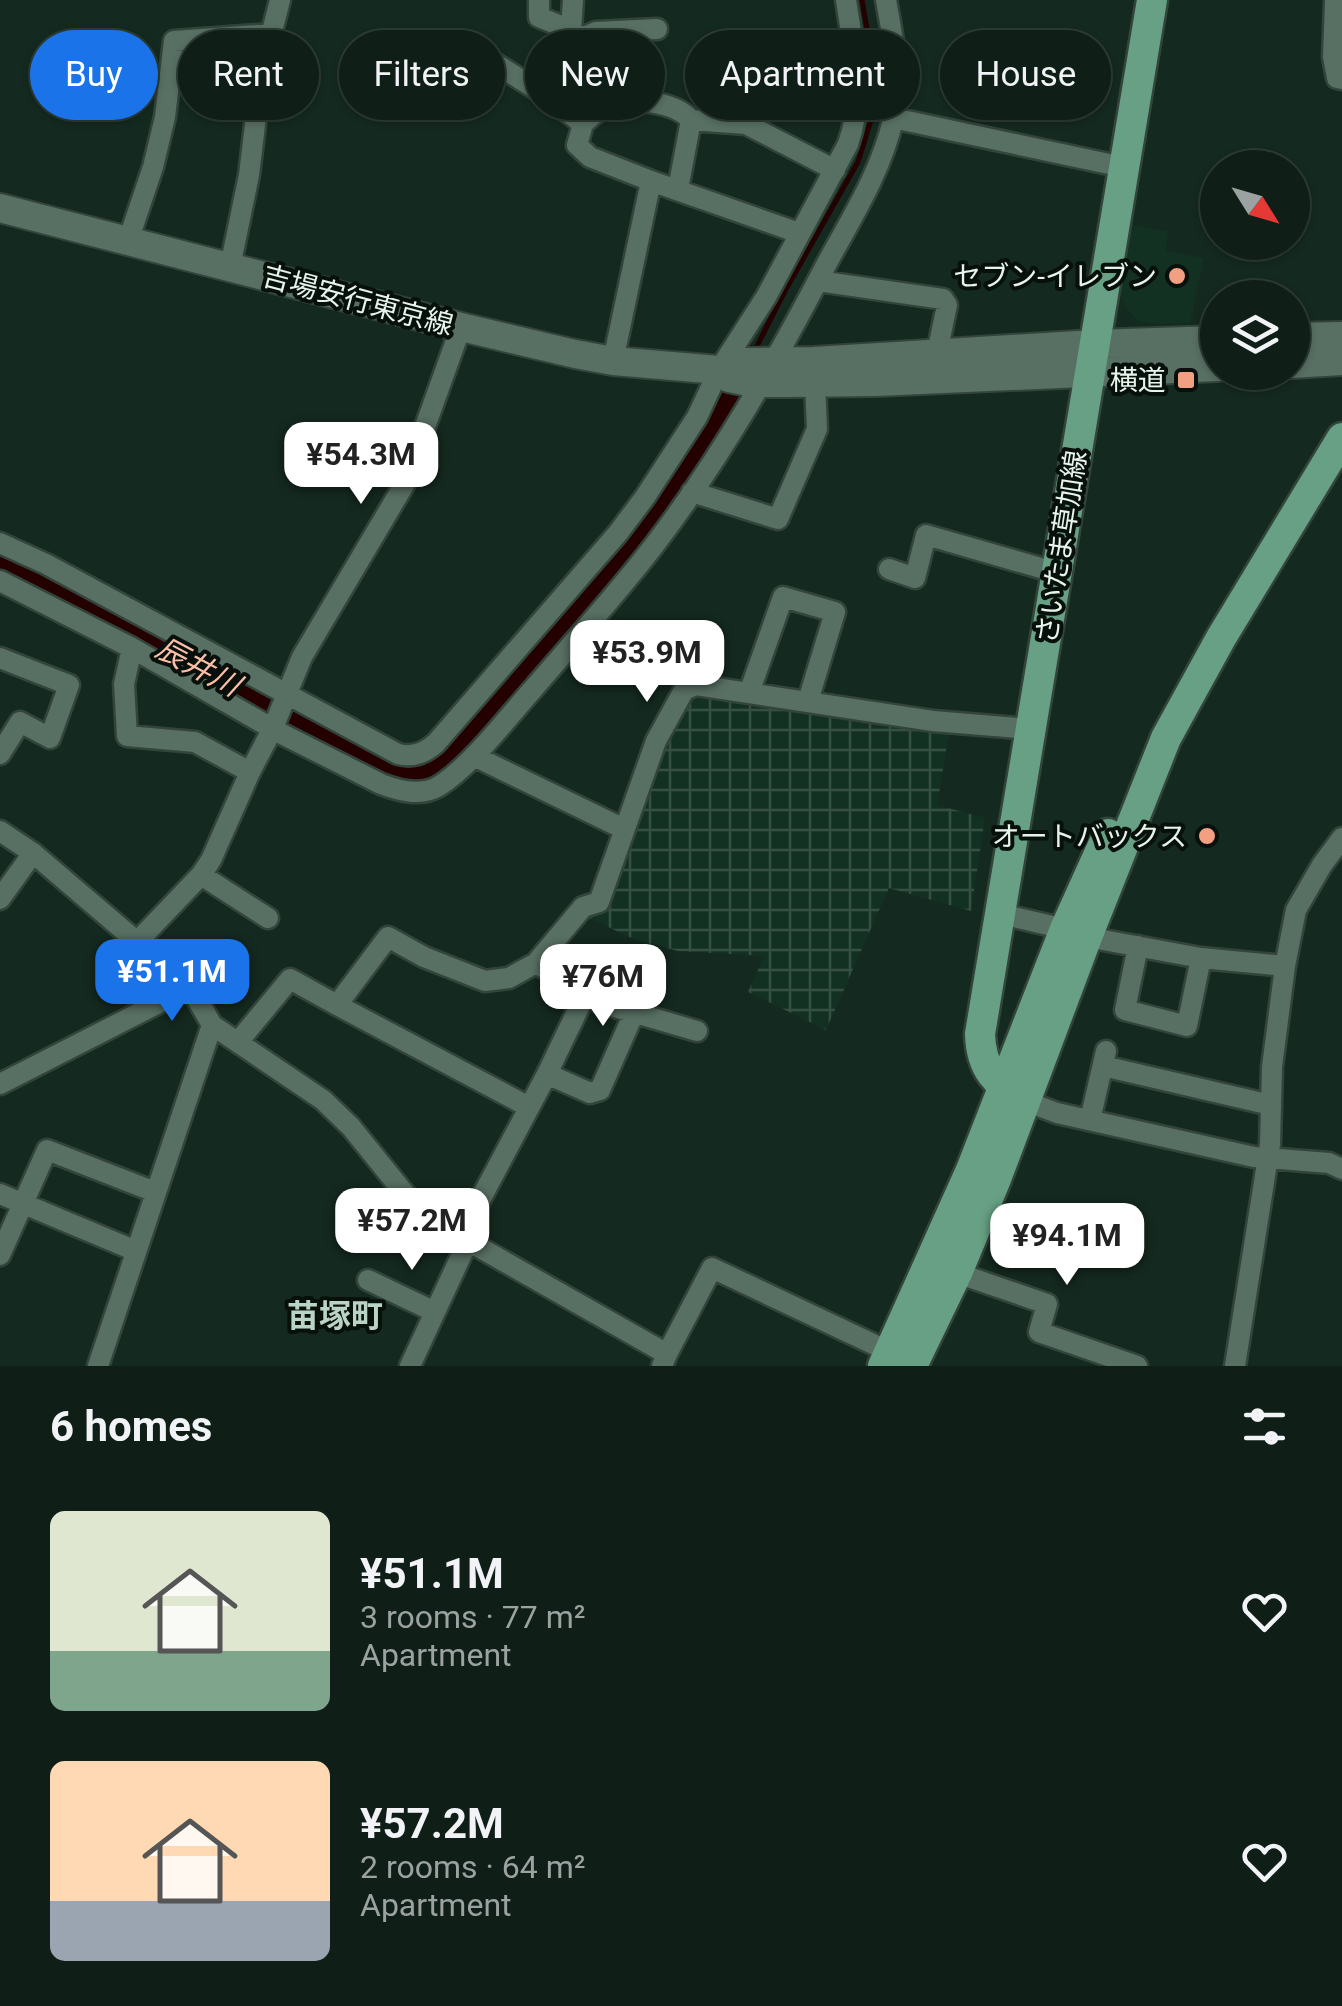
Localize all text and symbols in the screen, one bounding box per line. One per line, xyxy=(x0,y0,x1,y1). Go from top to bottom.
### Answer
chip: Buy xyxy=(30,30,158,120)
chip: Rent xyxy=(178,30,319,120)
chip: Filters xyxy=(339,30,505,120)
chip: New xyxy=(525,30,665,120)
chip: Apartment xyxy=(685,30,920,120)
chip: House xyxy=(940,30,1111,120)
north arrow xyxy=(1200,150,1310,260)
map controls xyxy=(1200,150,1310,390)
street label: 吉場安行東京線 xyxy=(259,259,457,342)
place label: セブン-イレブン xyxy=(953,260,1157,293)
marker: セブン-イレブン xyxy=(1166,265,1188,287)
button: layers xyxy=(1200,280,1310,390)
place label: 横道 xyxy=(1110,364,1166,397)
marker: 横道 xyxy=(1175,369,1197,391)
pin: ¥54.3M xyxy=(280,422,442,507)
text: ¥54.3M xyxy=(306,435,416,473)
street label: さいたま草加線 xyxy=(1030,448,1093,646)
pin: ¥53.9M xyxy=(566,620,728,705)
water label: 辰井川 xyxy=(150,630,249,705)
text: ¥53.9M xyxy=(592,633,702,671)
place label: オートバックス xyxy=(992,820,1187,853)
marker: オートバックス xyxy=(1196,825,1218,847)
pin: ¥51.1M xyxy=(91,939,253,1024)
pin: ¥76M xyxy=(544,944,662,1029)
text: ¥51.1M xyxy=(117,952,227,990)
text: ¥76M xyxy=(562,957,644,995)
pin: ¥57.2M xyxy=(331,1188,493,1273)
text: ¥57.2M xyxy=(357,1201,467,1239)
pin: ¥94.1M xyxy=(986,1203,1148,1288)
text: ¥94.1M xyxy=(1012,1216,1122,1254)
district label: 苗塚町 xyxy=(287,1297,383,1335)
icon: filters xyxy=(1237,1399,1292,1454)
text: 6 homes xyxy=(50,1402,212,1451)
text: ¥51.1M xyxy=(360,1549,504,1598)
icon: home xyxy=(130,1551,250,1671)
icon: heart xyxy=(1237,1584,1292,1639)
text: 3 rooms · 77 m² xyxy=(360,1598,585,1636)
text: Apartment xyxy=(360,1636,512,1674)
text: ¥57.2M xyxy=(360,1799,504,1848)
icon: home xyxy=(130,1801,250,1921)
icon: heart xyxy=(1237,1834,1292,1889)
text: 2 rooms · 64 m² xyxy=(360,1848,585,1886)
text: Apartment xyxy=(360,1886,512,1924)

